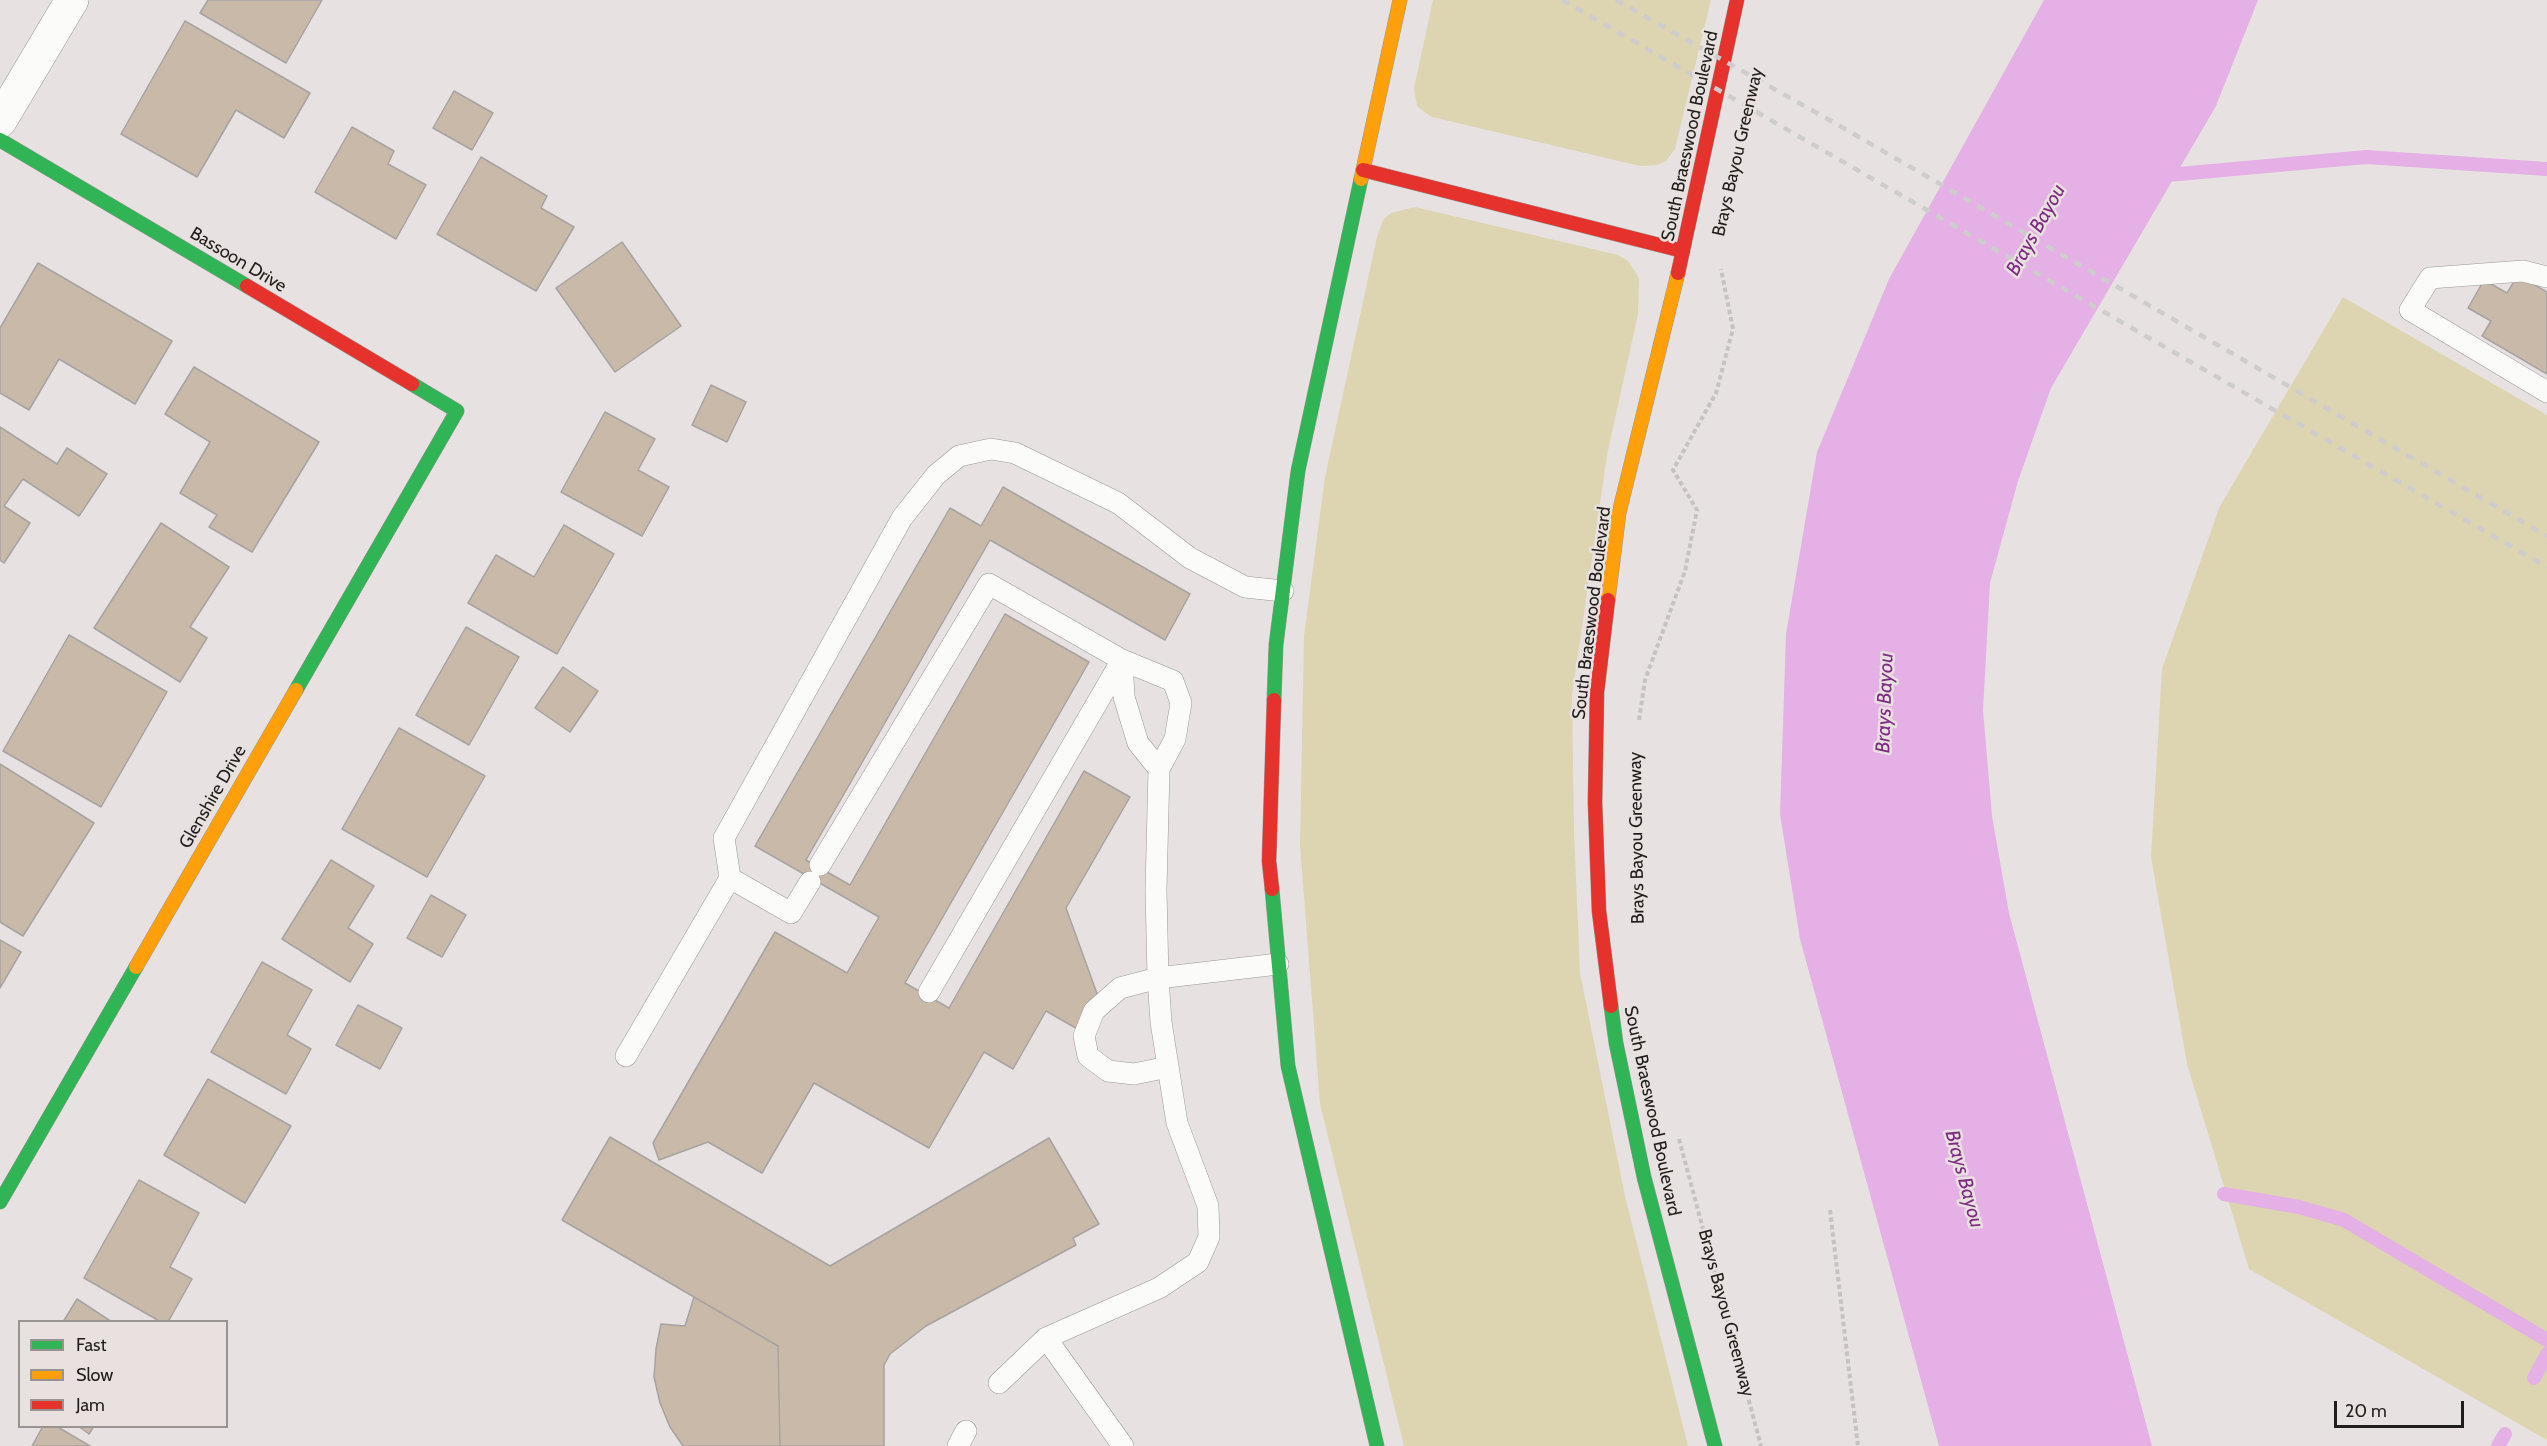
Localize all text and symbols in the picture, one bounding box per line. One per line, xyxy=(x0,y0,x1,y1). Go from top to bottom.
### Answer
street label: South Braeswood Boulevard xyxy=(1657,29,1723,243)
street label: Brays Bayou Greenway xyxy=(1708,66,1768,238)
water label: Brays Bayou xyxy=(2001,180,2071,280)
street label: Bassoon Drive xyxy=(186,223,290,297)
street label: South Braeswood Boulevard xyxy=(1568,505,1616,721)
water label: Brays Bayou xyxy=(1871,653,1899,753)
street label: Glenshire Drive xyxy=(175,742,251,852)
street label: Brays Bayou Greenway xyxy=(1625,752,1649,924)
street label: South Braeswood Boulevard xyxy=(1619,1004,1685,1218)
water label: Brays Bayou xyxy=(1939,1128,1989,1230)
street label: Brays Bayou Greenway xyxy=(1693,1227,1759,1399)
legend xyxy=(18,1320,228,1428)
text: Fast xyxy=(76,1334,107,1356)
text: Slow xyxy=(76,1364,113,1386)
scale bar xyxy=(2337,1389,2468,1427)
text: Jam xyxy=(76,1394,105,1416)
text: 20 m xyxy=(2345,1400,2387,1422)

